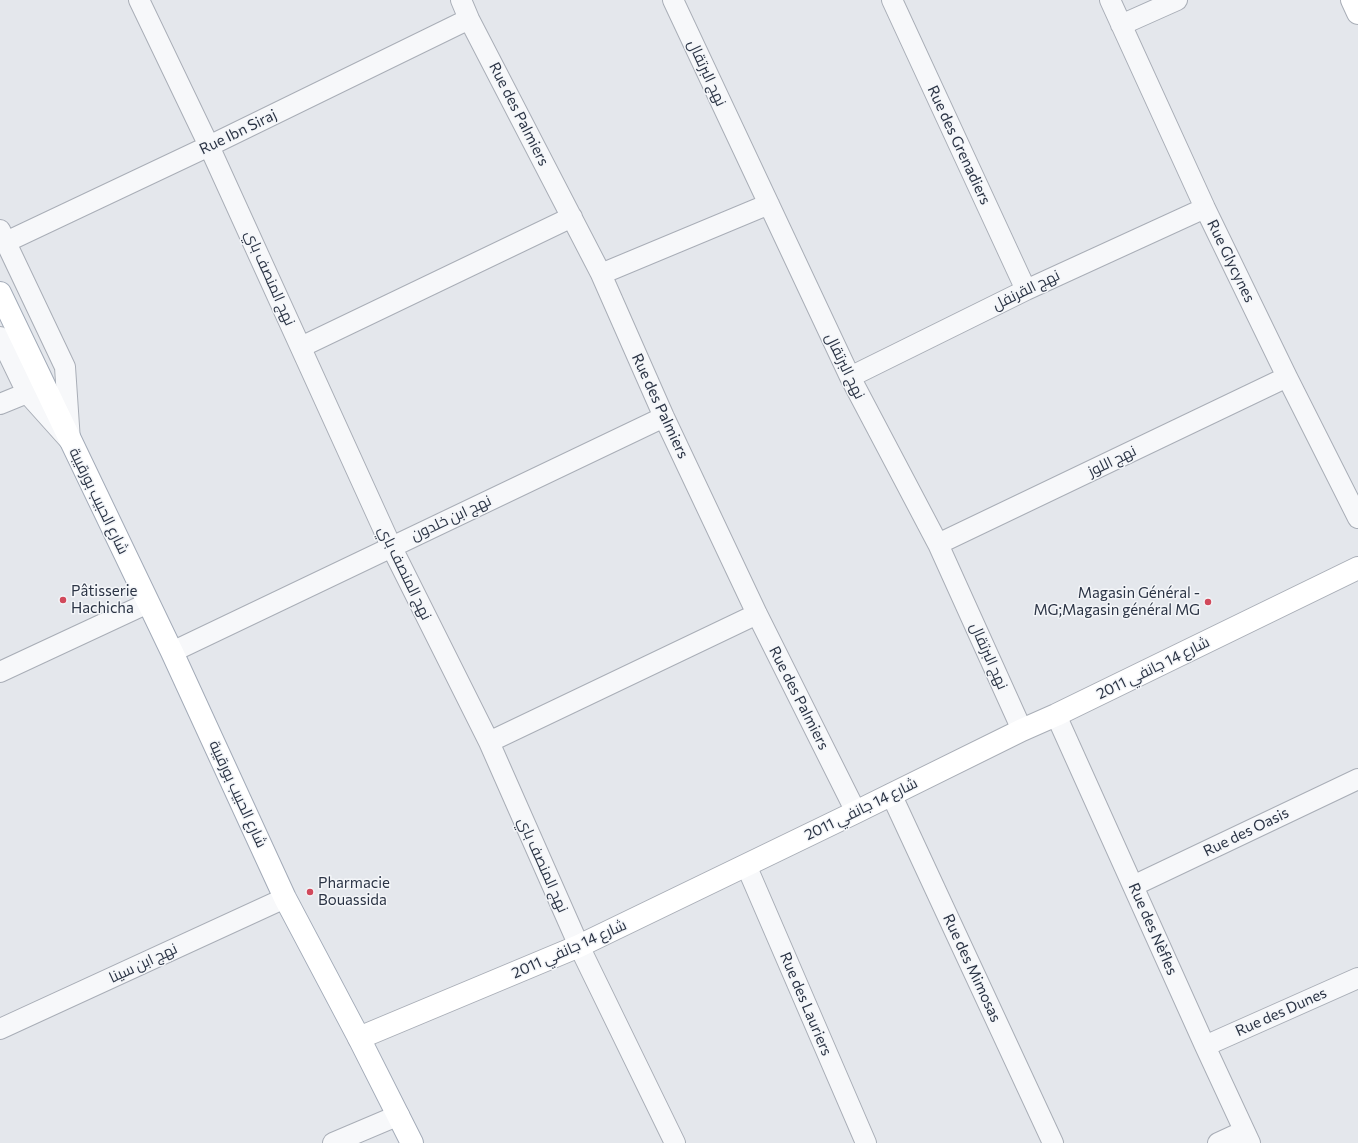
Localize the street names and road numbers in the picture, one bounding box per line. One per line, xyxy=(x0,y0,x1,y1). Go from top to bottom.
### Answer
street label: نهج البرتقال xyxy=(684,37,730,109)
street label: Rue des Palmiers xyxy=(485,59,553,169)
street label: Rue des Grenadiers xyxy=(923,83,995,207)
street label: Rue Ibn Siraj xyxy=(196,106,280,158)
street label: Rue Glycynes xyxy=(1203,217,1259,305)
street label: نهج المنصف باي xyxy=(241,228,299,328)
street label: نهج القرنفل xyxy=(989,266,1063,314)
street label: نهج البرتقال xyxy=(821,330,869,402)
street label: Rue des Palmiers xyxy=(628,351,692,461)
street label: نهج اللوز xyxy=(1085,442,1139,480)
street label: شارع الحبيب بورقيبة xyxy=(65,445,133,557)
street label: نهج ابن خلدون xyxy=(408,492,494,544)
street label: نهج المنصف باي xyxy=(374,523,436,623)
street label: نهج البرتقال xyxy=(966,620,1012,692)
street label: شارع 14 جانفي 2011 xyxy=(1094,633,1212,703)
street label: Rue des Palmiers xyxy=(765,643,833,753)
street label: شارع الحبيب بورقيبة xyxy=(205,737,271,851)
street label: شارع 14 جانفي 2011 xyxy=(802,774,920,844)
street label: Rue des Oasis xyxy=(1200,804,1292,860)
street label: نهج المنصف باي xyxy=(514,815,572,915)
street label: Rue des Nèfles xyxy=(1125,880,1181,978)
street label: Rue des Mimosas xyxy=(939,911,1005,1025)
street label: شارع 14 جانفي 2011 xyxy=(509,916,629,982)
street label: نهج ابن سينا xyxy=(106,939,180,987)
street label: Rue des Lauriers xyxy=(776,950,836,1058)
street label: Rue des Dunes xyxy=(1233,984,1329,1040)

